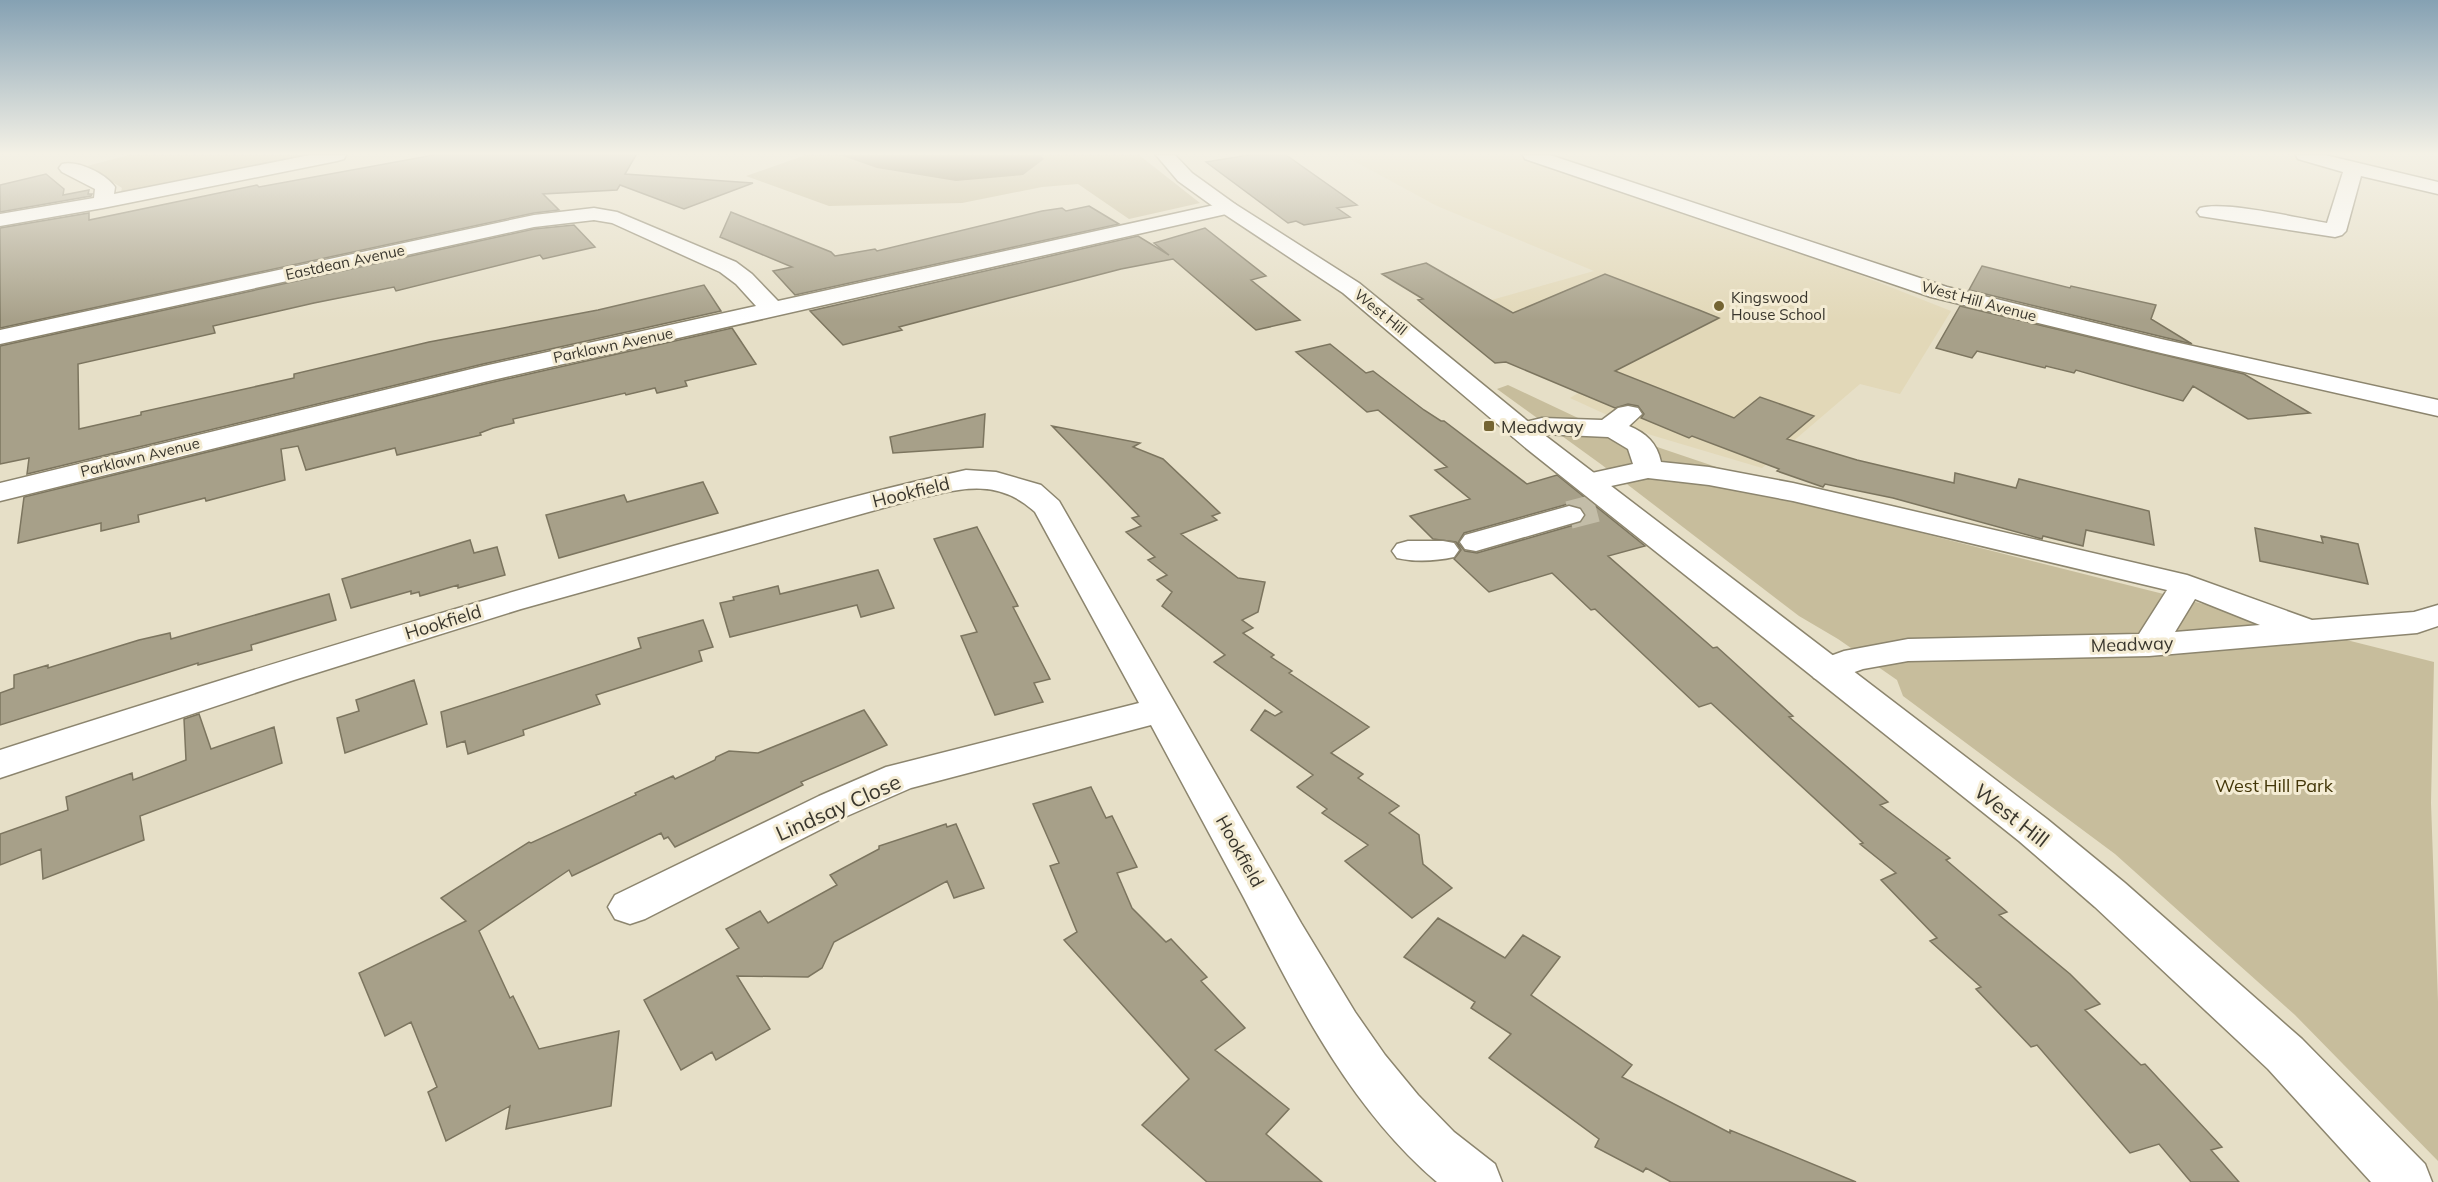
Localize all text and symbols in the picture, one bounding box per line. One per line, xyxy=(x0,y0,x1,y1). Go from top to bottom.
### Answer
street label: Eastdean Avenue xyxy=(284,240,406,284)
street label: West Hill Avenue xyxy=(1919,276,2039,326)
street label: West Hill xyxy=(1351,285,1411,339)
place label: Kingswood House School xyxy=(1731,288,1826,324)
marker: Kingswood House School xyxy=(1712,299,1726,313)
street label: Parklawn Avenue xyxy=(551,323,675,367)
place label: Meadway xyxy=(1501,415,1584,438)
marker: Meadway xyxy=(1482,419,1496,433)
street label: Parklawn Avenue xyxy=(78,433,202,481)
street label: Hookfield xyxy=(870,471,952,513)
street label: Hookfield xyxy=(402,599,484,645)
street label: Meadway xyxy=(2090,631,2174,657)
street label: Lindsay Close xyxy=(771,768,905,846)
park label: West Hill Park xyxy=(2215,774,2334,797)
street label: West Hill xyxy=(1969,778,2055,852)
street label: Hookfield xyxy=(1211,811,1269,891)

